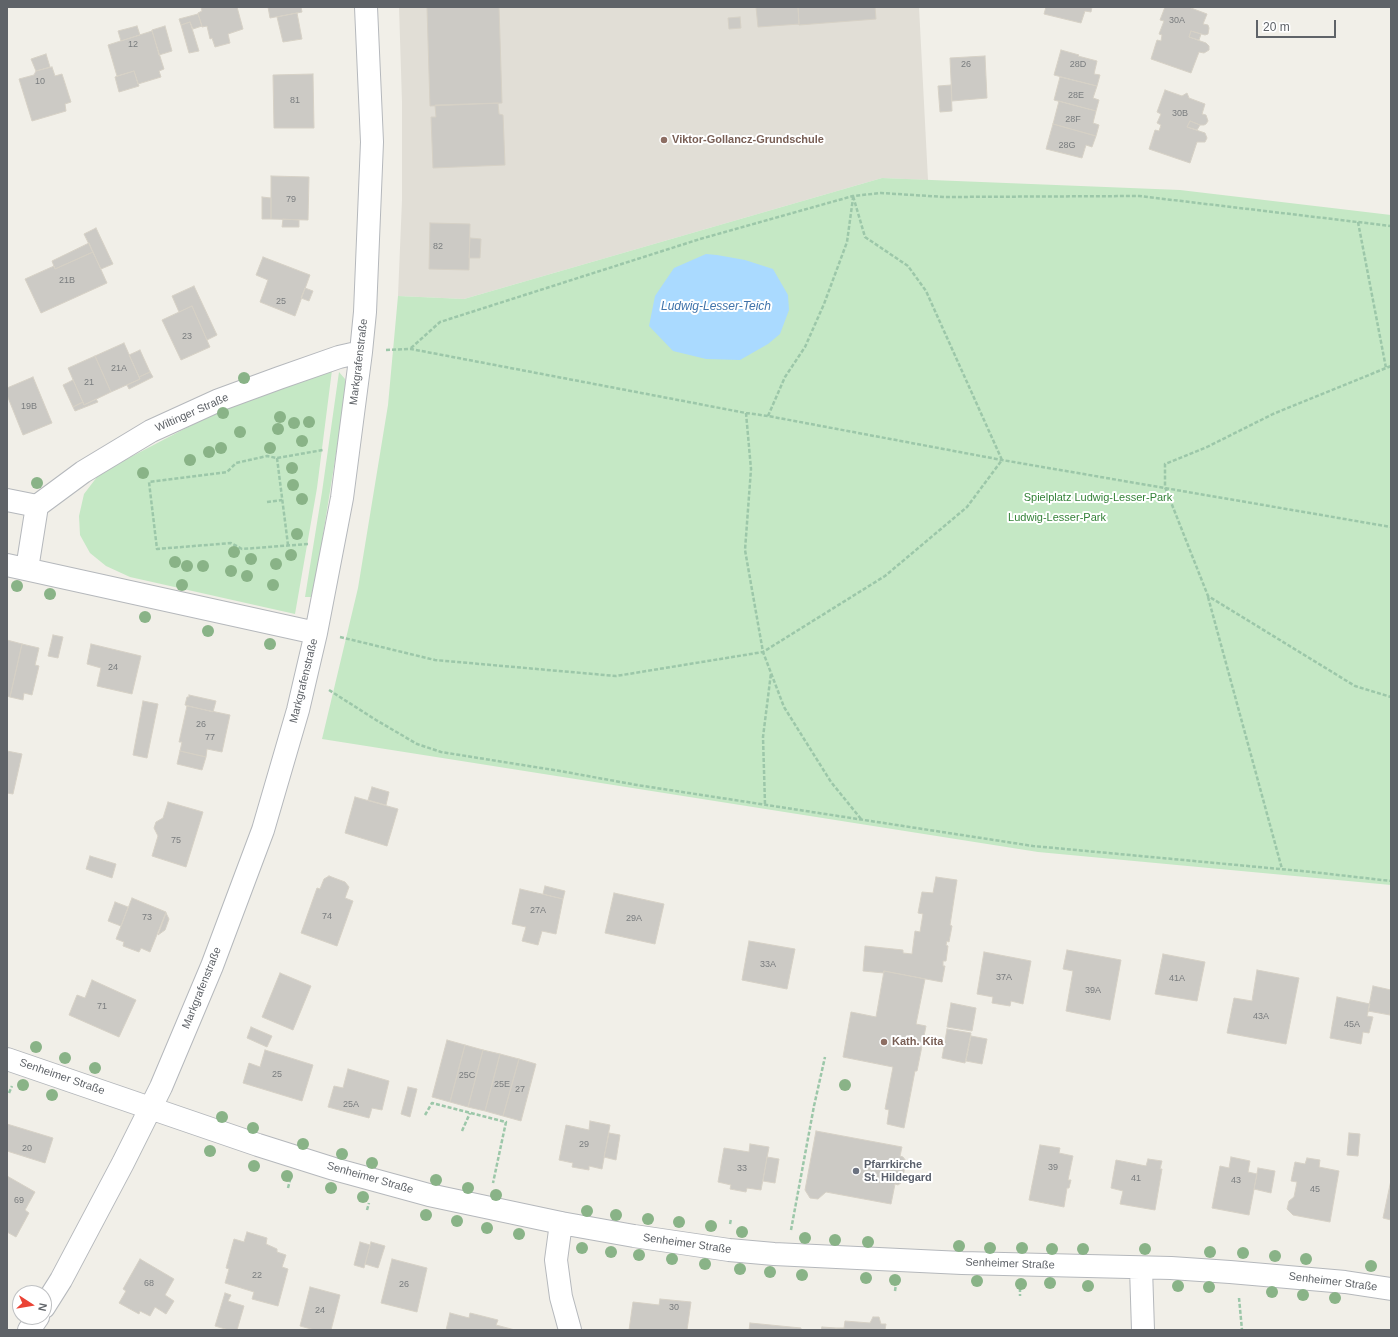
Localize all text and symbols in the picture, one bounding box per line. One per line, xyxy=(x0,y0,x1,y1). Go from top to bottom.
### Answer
scale bar xyxy=(1258,12,1338,38)
house number: 30A xyxy=(1169,16,1185,26)
text: 20 m xyxy=(1263,20,1290,34)
house number: 12 xyxy=(128,40,138,50)
house number: 26 xyxy=(961,60,971,70)
house number: 28D xyxy=(1070,60,1086,70)
house number: 10 xyxy=(35,77,45,87)
house number: 28E xyxy=(1068,91,1084,101)
house number: 81 xyxy=(290,96,300,106)
house number: 30B xyxy=(1172,109,1188,119)
house number: 28F xyxy=(1065,115,1081,125)
place label: Viktor-Gollancz-Grundschule xyxy=(672,133,824,147)
marker: Viktor-Gollancz-Grundschule xyxy=(659,135,669,145)
house number: 28G xyxy=(1058,141,1076,151)
house number: 79 xyxy=(286,195,296,205)
house number: 82 xyxy=(433,242,443,252)
house number: 21B xyxy=(59,276,75,286)
house number: 25 xyxy=(276,297,286,307)
water label: Ludwig-Lesser-Teich xyxy=(661,300,771,314)
street label: Markgrafenstraße xyxy=(347,318,371,406)
house number: 23 xyxy=(182,332,192,342)
house number: 21A xyxy=(111,364,127,374)
house number: 21 xyxy=(84,378,94,388)
street label: Wiltinger Straße xyxy=(153,391,231,435)
house number: 19B xyxy=(21,402,37,412)
park label: Spielplatz Ludwig-Lesser-Park xyxy=(1024,491,1172,505)
park label: Ludwig-Lesser-Park xyxy=(1008,511,1106,525)
street label: Markgrafenstraße xyxy=(287,637,321,725)
house number: 24 xyxy=(108,663,118,673)
house number: 26 xyxy=(196,720,206,730)
house number: 77 xyxy=(205,733,215,743)
house number: 75 xyxy=(171,836,181,846)
house number: 27A xyxy=(530,906,546,916)
house number: 74 xyxy=(322,912,332,922)
house number: 73 xyxy=(142,913,152,923)
house number: 29A xyxy=(626,914,642,924)
street label: Markgrafenstraße xyxy=(180,945,224,1031)
house number: 33A xyxy=(760,960,776,970)
house number: 37A xyxy=(996,973,1012,983)
house number: 41A xyxy=(1169,974,1185,984)
house number: 39A xyxy=(1085,986,1101,996)
house number: 71 xyxy=(97,1002,107,1012)
house number: 43A xyxy=(1253,1012,1269,1022)
house number: 45A xyxy=(1344,1020,1360,1030)
place label: Kath. Kita xyxy=(892,1035,943,1049)
marker: Kath. Kita xyxy=(879,1037,889,1047)
street label: Senheimer Straße xyxy=(18,1056,106,1098)
house number: 25 xyxy=(272,1070,282,1080)
house number: 25C xyxy=(459,1071,475,1081)
house number: 25E xyxy=(494,1080,510,1090)
house number: 27 xyxy=(515,1085,525,1095)
house number: 25A xyxy=(343,1100,359,1110)
house number: 29 xyxy=(579,1140,589,1150)
house number: 20 xyxy=(22,1144,32,1154)
place label: Pfarrkirche St. Hildegard xyxy=(864,1158,932,1184)
street label: Senheimer Straße xyxy=(325,1159,415,1197)
house number: 39 xyxy=(1048,1163,1058,1173)
house number: 33 xyxy=(737,1164,747,1174)
marker: Pfarrkirche St. Hildegard xyxy=(851,1166,861,1176)
house number: 41 xyxy=(1131,1174,1141,1184)
house number: 43 xyxy=(1231,1176,1241,1186)
house number: 45 xyxy=(1310,1185,1320,1195)
house number: 69 xyxy=(14,1196,24,1206)
street label: Senheimer Straße xyxy=(642,1231,732,1257)
street label: Senheimer Straße xyxy=(965,1256,1055,1272)
street label: Senheimer Straße xyxy=(1288,1270,1378,1294)
house number: 22 xyxy=(252,1271,262,1281)
house number: 68 xyxy=(144,1279,154,1289)
house number: 26 xyxy=(399,1280,409,1290)
north arrow xyxy=(12,1285,52,1325)
text: N xyxy=(36,1302,49,1312)
house number: 30 xyxy=(669,1303,679,1313)
house number: 24 xyxy=(315,1306,325,1316)

